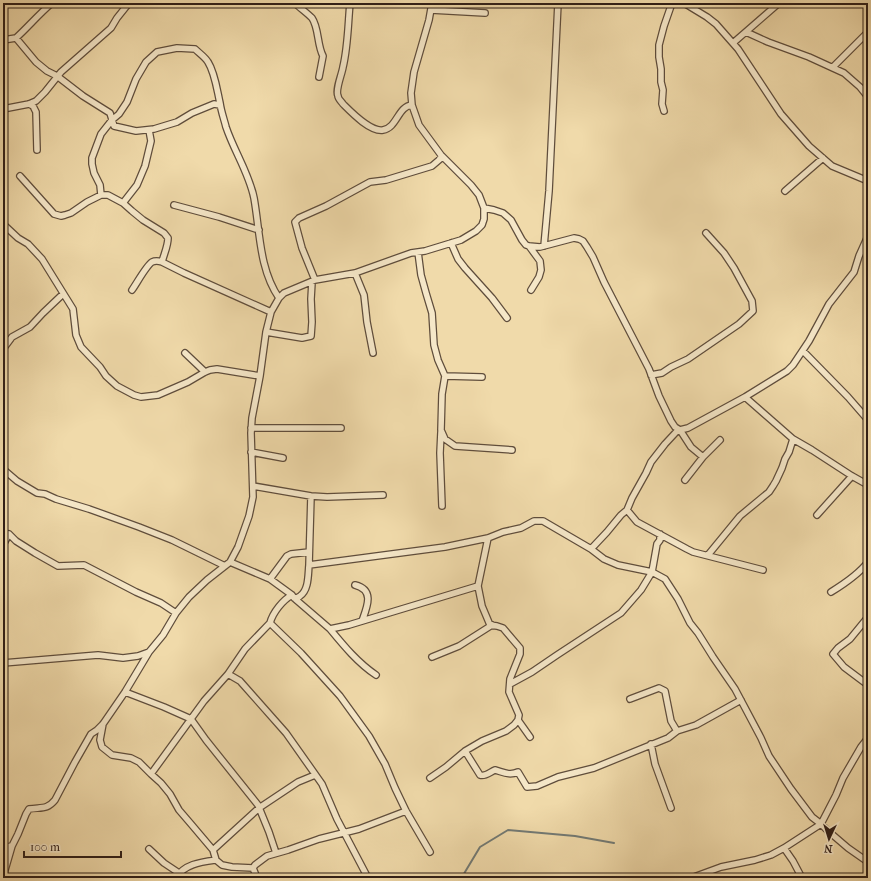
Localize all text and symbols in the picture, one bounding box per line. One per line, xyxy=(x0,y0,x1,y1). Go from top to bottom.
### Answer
north arrow xyxy=(809,819,849,859)
scale bar xyxy=(24,833,121,859)
text: 100 m xyxy=(30,840,60,854)
text: N xyxy=(823,842,833,855)

